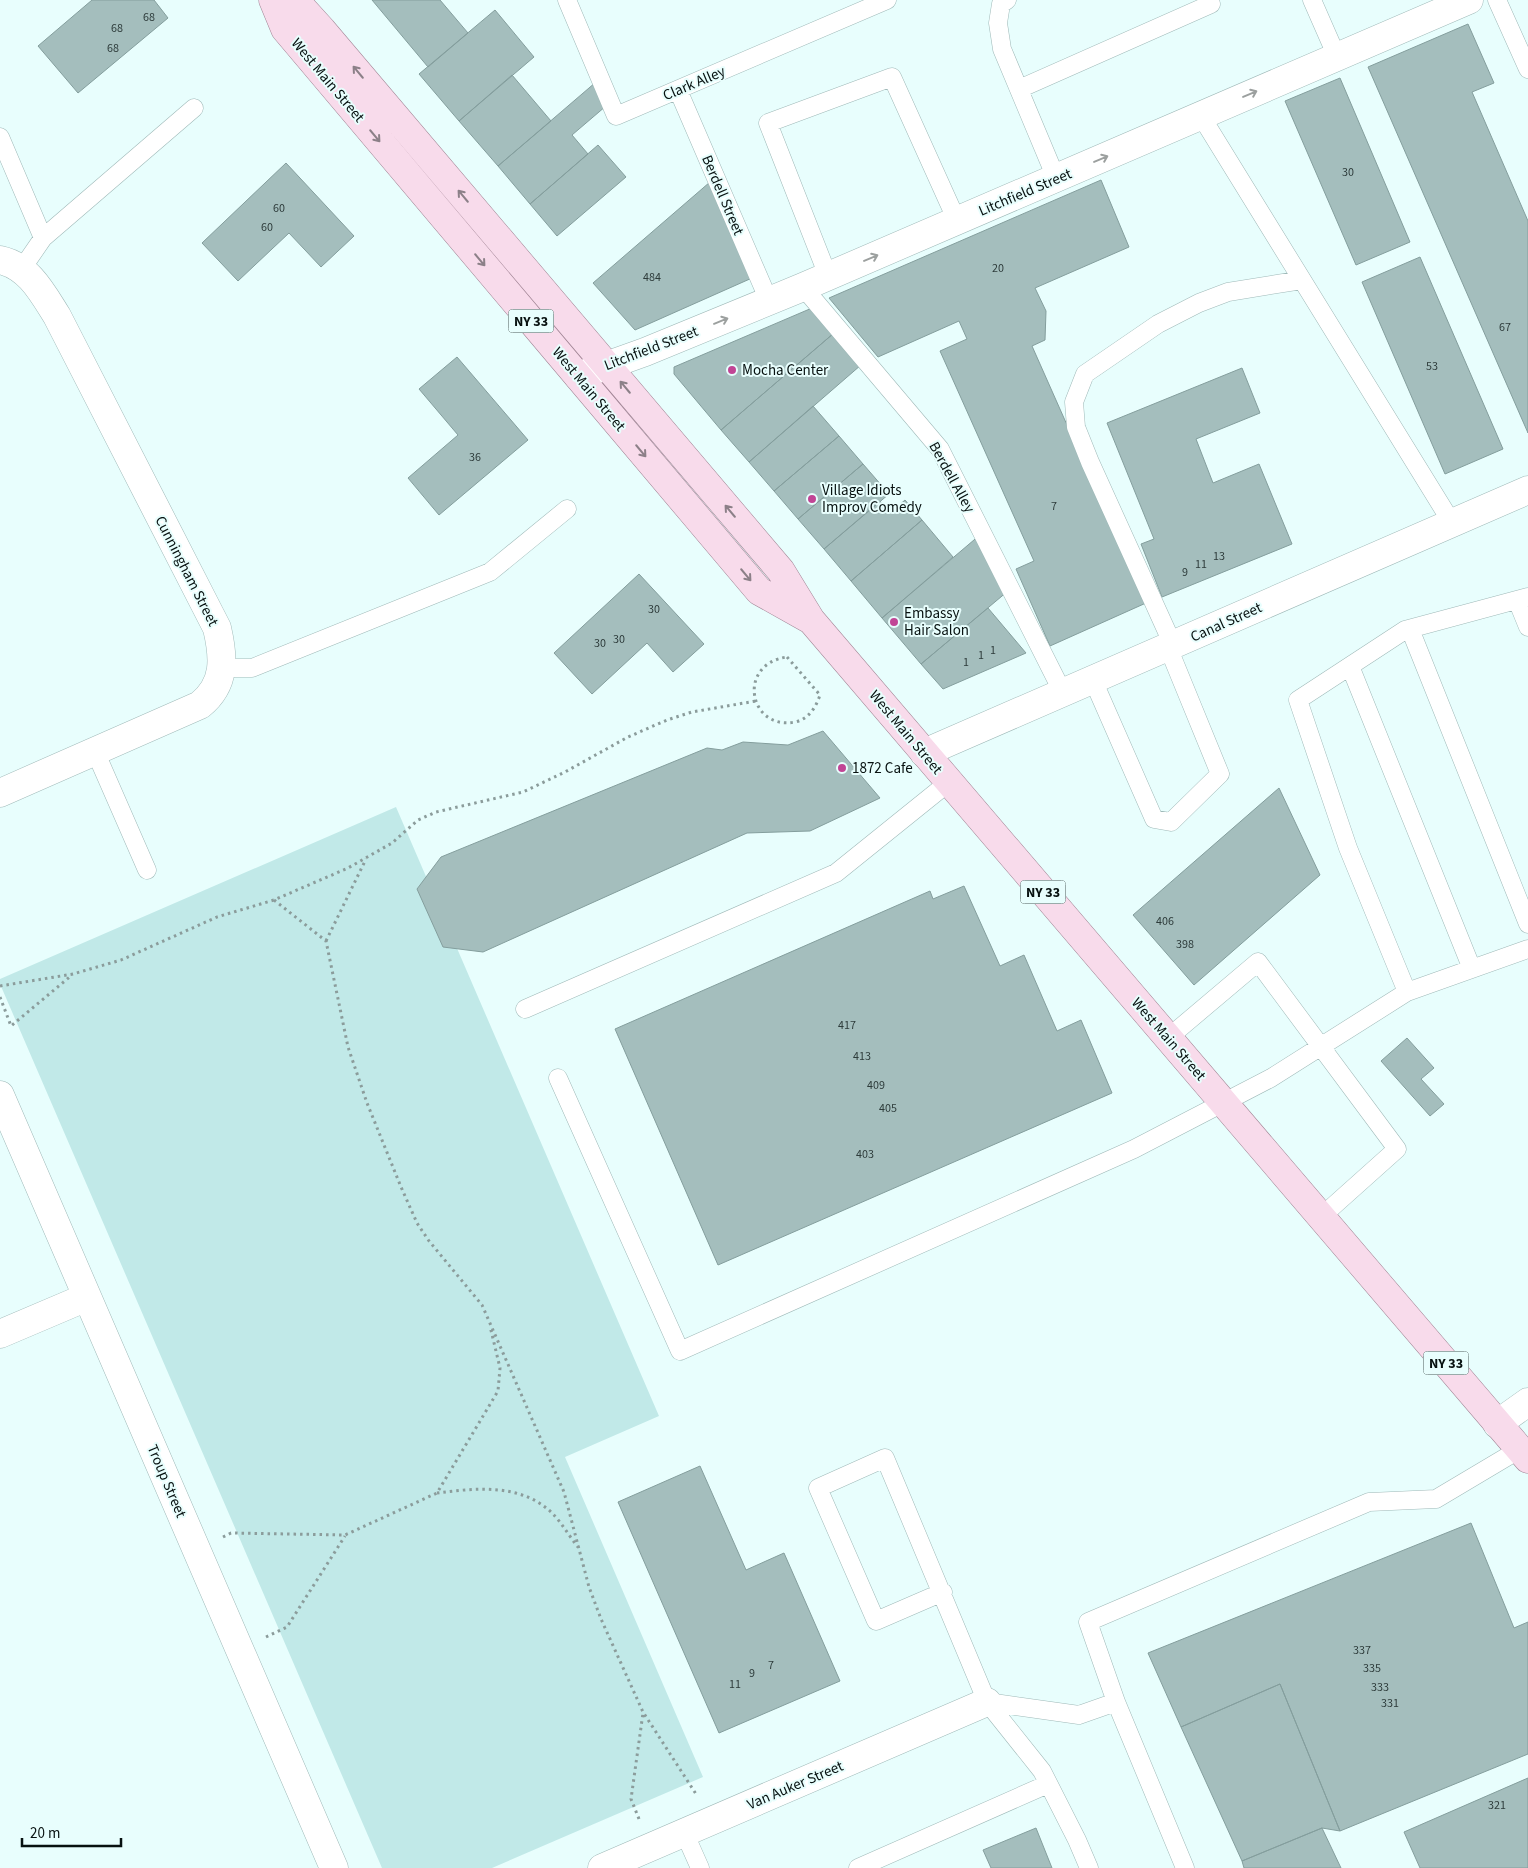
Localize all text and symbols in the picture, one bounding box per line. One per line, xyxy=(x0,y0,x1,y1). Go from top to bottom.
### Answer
house number: 68 xyxy=(143,9,155,26)
house number: 68 xyxy=(111,20,123,37)
street label: West Main Street xyxy=(286,34,369,127)
house number: 68 xyxy=(107,40,119,57)
street label: Clark Alley xyxy=(660,61,729,106)
one-way arrow xyxy=(352,66,364,79)
one-way arrow xyxy=(1242,89,1257,99)
one-way arrow xyxy=(370,129,381,142)
street label: Berdell Street xyxy=(696,152,749,239)
one-way arrow xyxy=(1093,153,1108,163)
street label: Litchfield Street xyxy=(975,163,1075,221)
house number: 30 xyxy=(1342,164,1354,181)
one-way arrow xyxy=(458,190,469,203)
house number: 60 xyxy=(273,200,285,217)
house number: 60 xyxy=(261,219,273,236)
one-way arrow xyxy=(863,252,878,262)
one-way arrow xyxy=(474,253,485,266)
house number: 20 xyxy=(992,260,1004,277)
house number: 484 xyxy=(643,269,661,286)
road number: NY 33 xyxy=(508,310,554,332)
one-way arrow xyxy=(713,315,728,325)
house number: 67 xyxy=(1499,319,1511,336)
street label: Litchfield Street xyxy=(601,321,701,376)
street label: West Main Street xyxy=(547,343,630,436)
house number: 53 xyxy=(1426,358,1438,375)
place label: Mocha Center xyxy=(742,360,829,381)
marker: Mocha Center xyxy=(726,364,738,376)
one-way arrow xyxy=(620,380,631,393)
street label: Berdell Alley xyxy=(923,438,980,516)
one-way arrow xyxy=(636,444,647,457)
house number: 36 xyxy=(469,449,481,466)
place label: Village Idiots Improv Comedy xyxy=(822,480,922,518)
marker: Village Idiots Improv Comedy xyxy=(806,493,818,505)
house number: 7 xyxy=(1051,498,1057,515)
one-way arrow xyxy=(724,504,736,517)
street label: Cunningham Street xyxy=(150,512,223,630)
house number: 13 xyxy=(1213,548,1225,565)
house number: 11 xyxy=(1195,556,1207,573)
house number: 9 xyxy=(1182,564,1188,581)
one-way arrow xyxy=(740,569,752,582)
street label: Canal Street xyxy=(1187,597,1265,648)
house number: 30 xyxy=(648,601,660,618)
place label: Embassy Hair Salon xyxy=(904,603,969,641)
marker: Embassy Hair Salon xyxy=(888,616,900,628)
house number: 30 xyxy=(613,631,625,648)
house number: 30 xyxy=(594,635,606,652)
house number: 1 xyxy=(990,642,996,659)
house number: 1 xyxy=(978,647,984,664)
house number: 1 xyxy=(963,654,969,671)
street label: West Main Street xyxy=(864,686,947,779)
place label: 1872 Cafe xyxy=(852,758,913,779)
marker: 1872 Cafe xyxy=(836,762,848,774)
road number: NY 33 xyxy=(1020,880,1066,904)
house number: 406 xyxy=(1156,913,1174,930)
house number: 398 xyxy=(1176,936,1194,953)
street label: West Main Street xyxy=(1127,993,1211,1086)
house number: 417 xyxy=(838,1017,856,1034)
house number: 413 xyxy=(853,1048,871,1065)
house number: 409 xyxy=(867,1077,885,1094)
house number: 405 xyxy=(879,1100,897,1117)
house number: 403 xyxy=(856,1146,874,1163)
road number: NY 33 xyxy=(1424,1352,1468,1375)
street label: Troup Street xyxy=(142,1441,191,1521)
house number: 337 xyxy=(1353,1642,1371,1659)
house number: 7 xyxy=(768,1657,774,1674)
house number: 335 xyxy=(1363,1660,1381,1677)
house number: 9 xyxy=(749,1665,755,1682)
house number: 11 xyxy=(729,1676,741,1693)
house number: 333 xyxy=(1371,1679,1389,1696)
house number: 331 xyxy=(1381,1695,1399,1712)
street label: Van Auker Street xyxy=(744,1756,847,1815)
house number: 321 xyxy=(1488,1797,1506,1814)
scale bar xyxy=(22,1816,121,1848)
text: 20 m xyxy=(30,1823,60,1844)

